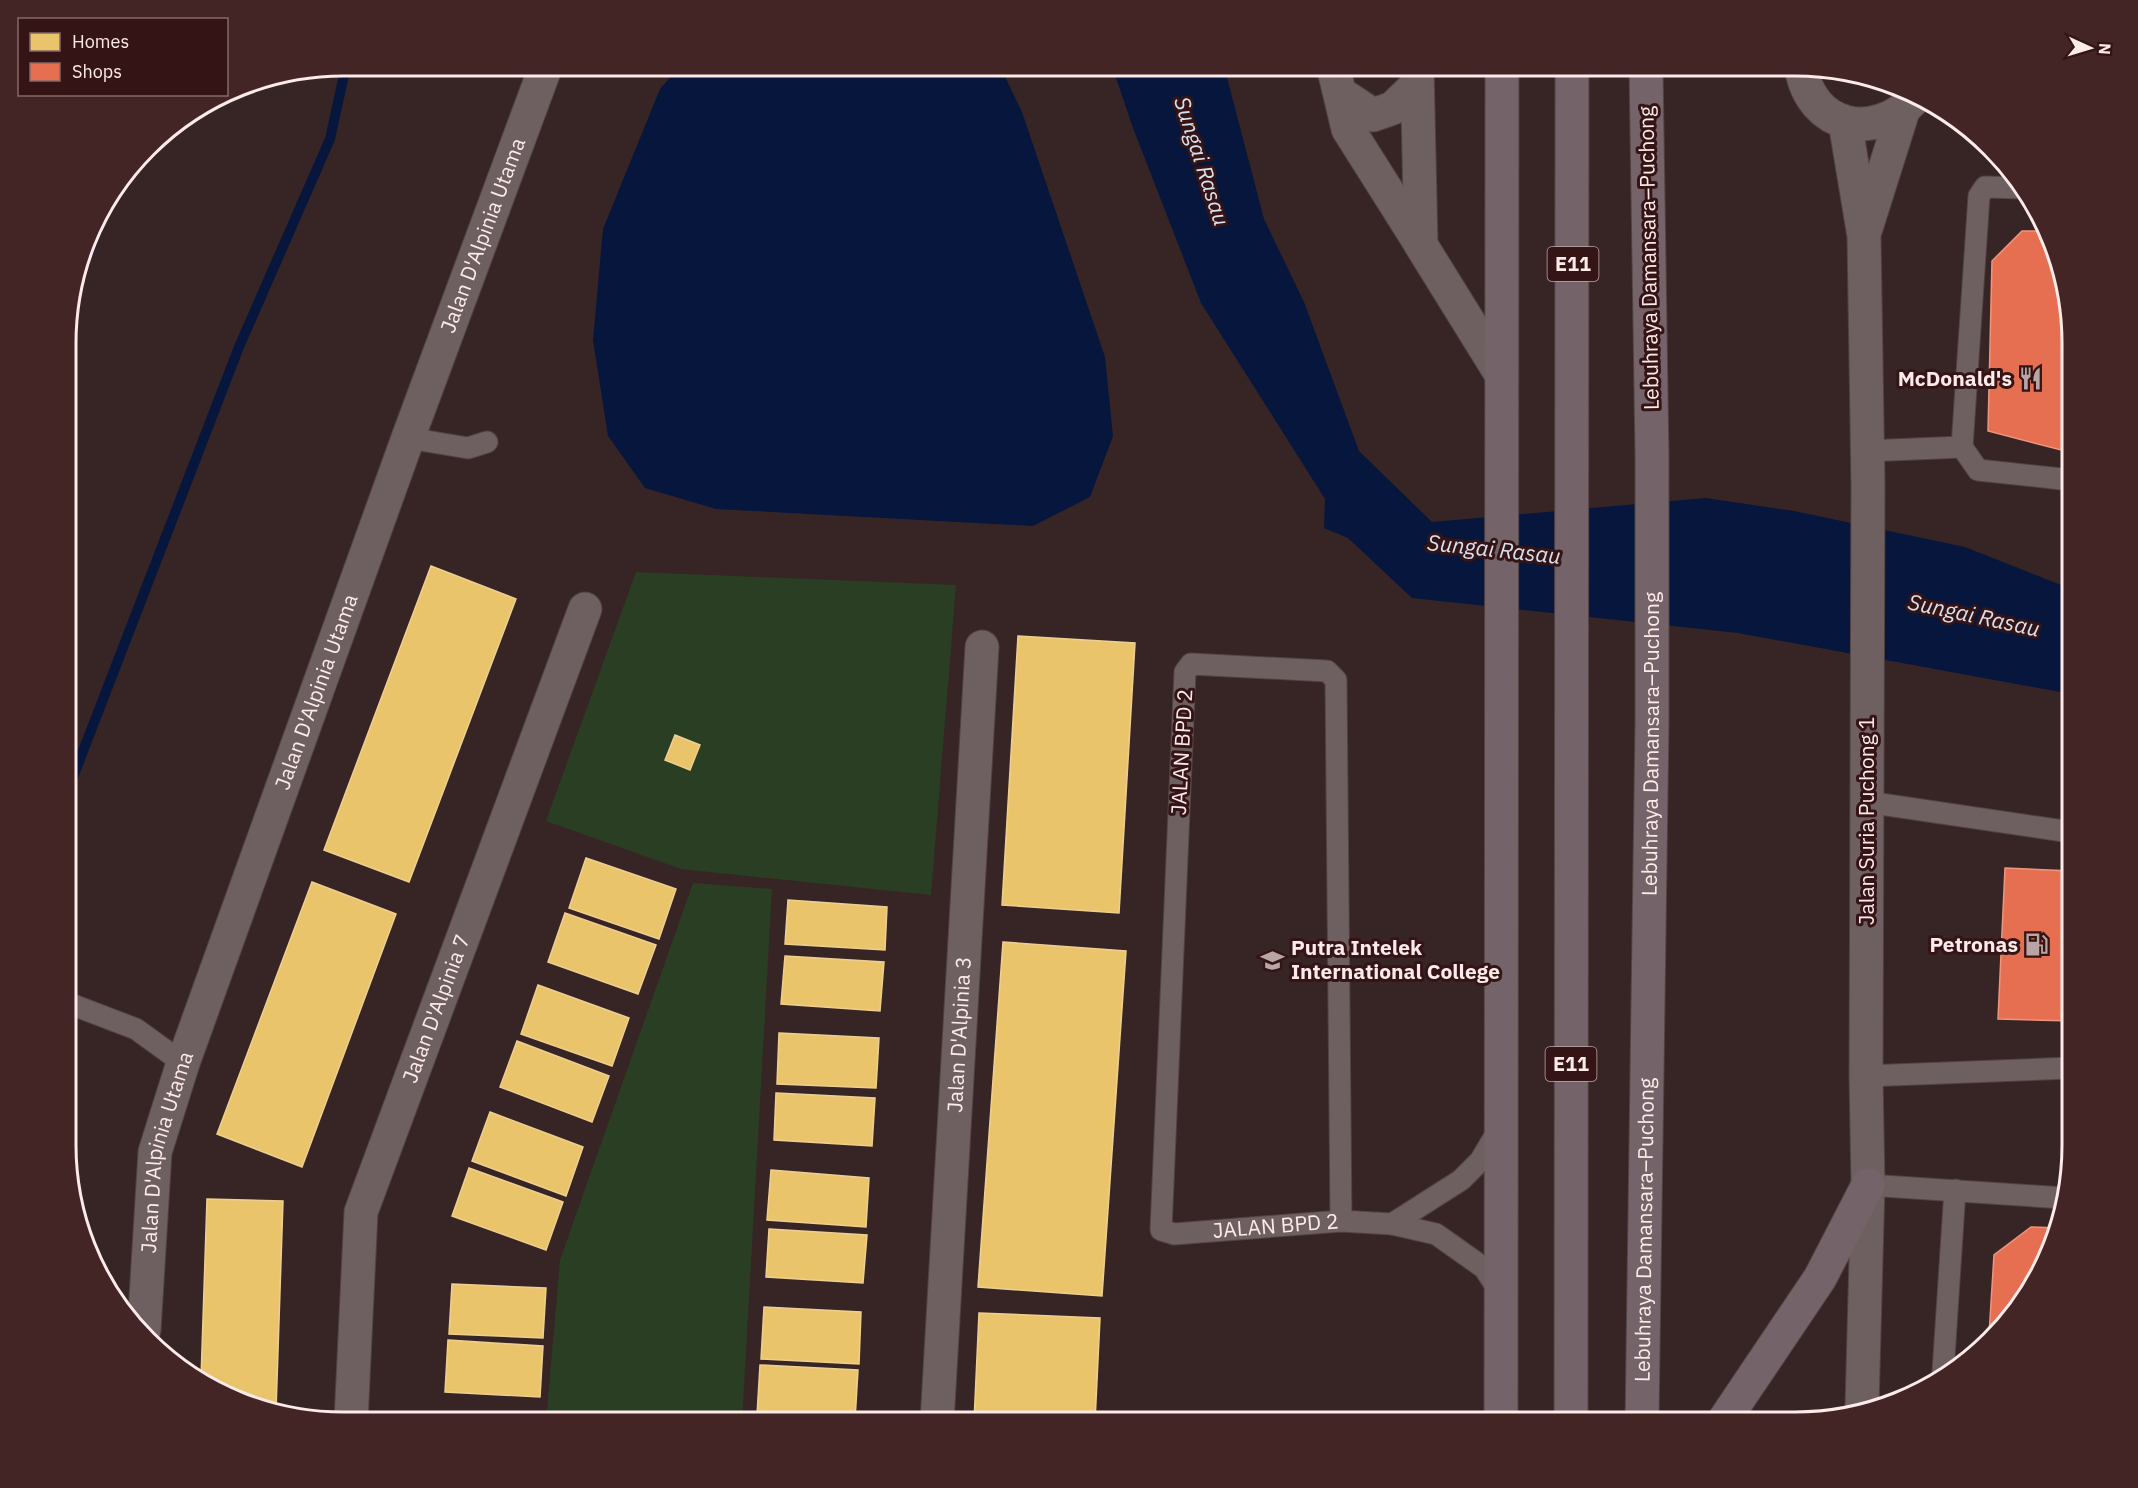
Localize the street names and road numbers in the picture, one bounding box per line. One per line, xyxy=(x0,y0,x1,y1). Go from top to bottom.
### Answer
street label: Lebuhraya Damansara–Puchong xyxy=(1631,106,1665,410)
street label: Jalan D'Alpinia Utama xyxy=(433,134,531,337)
road number: E11 xyxy=(1548,247,1598,281)
street label: Jalan D'Alpinia Utama xyxy=(268,590,364,793)
street label: Lebuhraya Damansara–Puchong xyxy=(1635,592,1665,896)
street label: JALAN BPD 2 xyxy=(1164,688,1198,816)
street label: Jalan Suria Puchong 1 xyxy=(1852,717,1880,925)
street label: Jalan D'Alpinia 7 xyxy=(395,930,476,1087)
street label: Jalan D'Alpinia 3 xyxy=(940,956,977,1113)
street label: Jalan D'Alpinia Utama xyxy=(134,1047,199,1254)
road number: E11 xyxy=(1546,1047,1596,1081)
street label: Lebuhraya Damansara–Puchong xyxy=(1628,1078,1660,1382)
street label: JALAN BPD 2 xyxy=(1211,1206,1340,1244)

